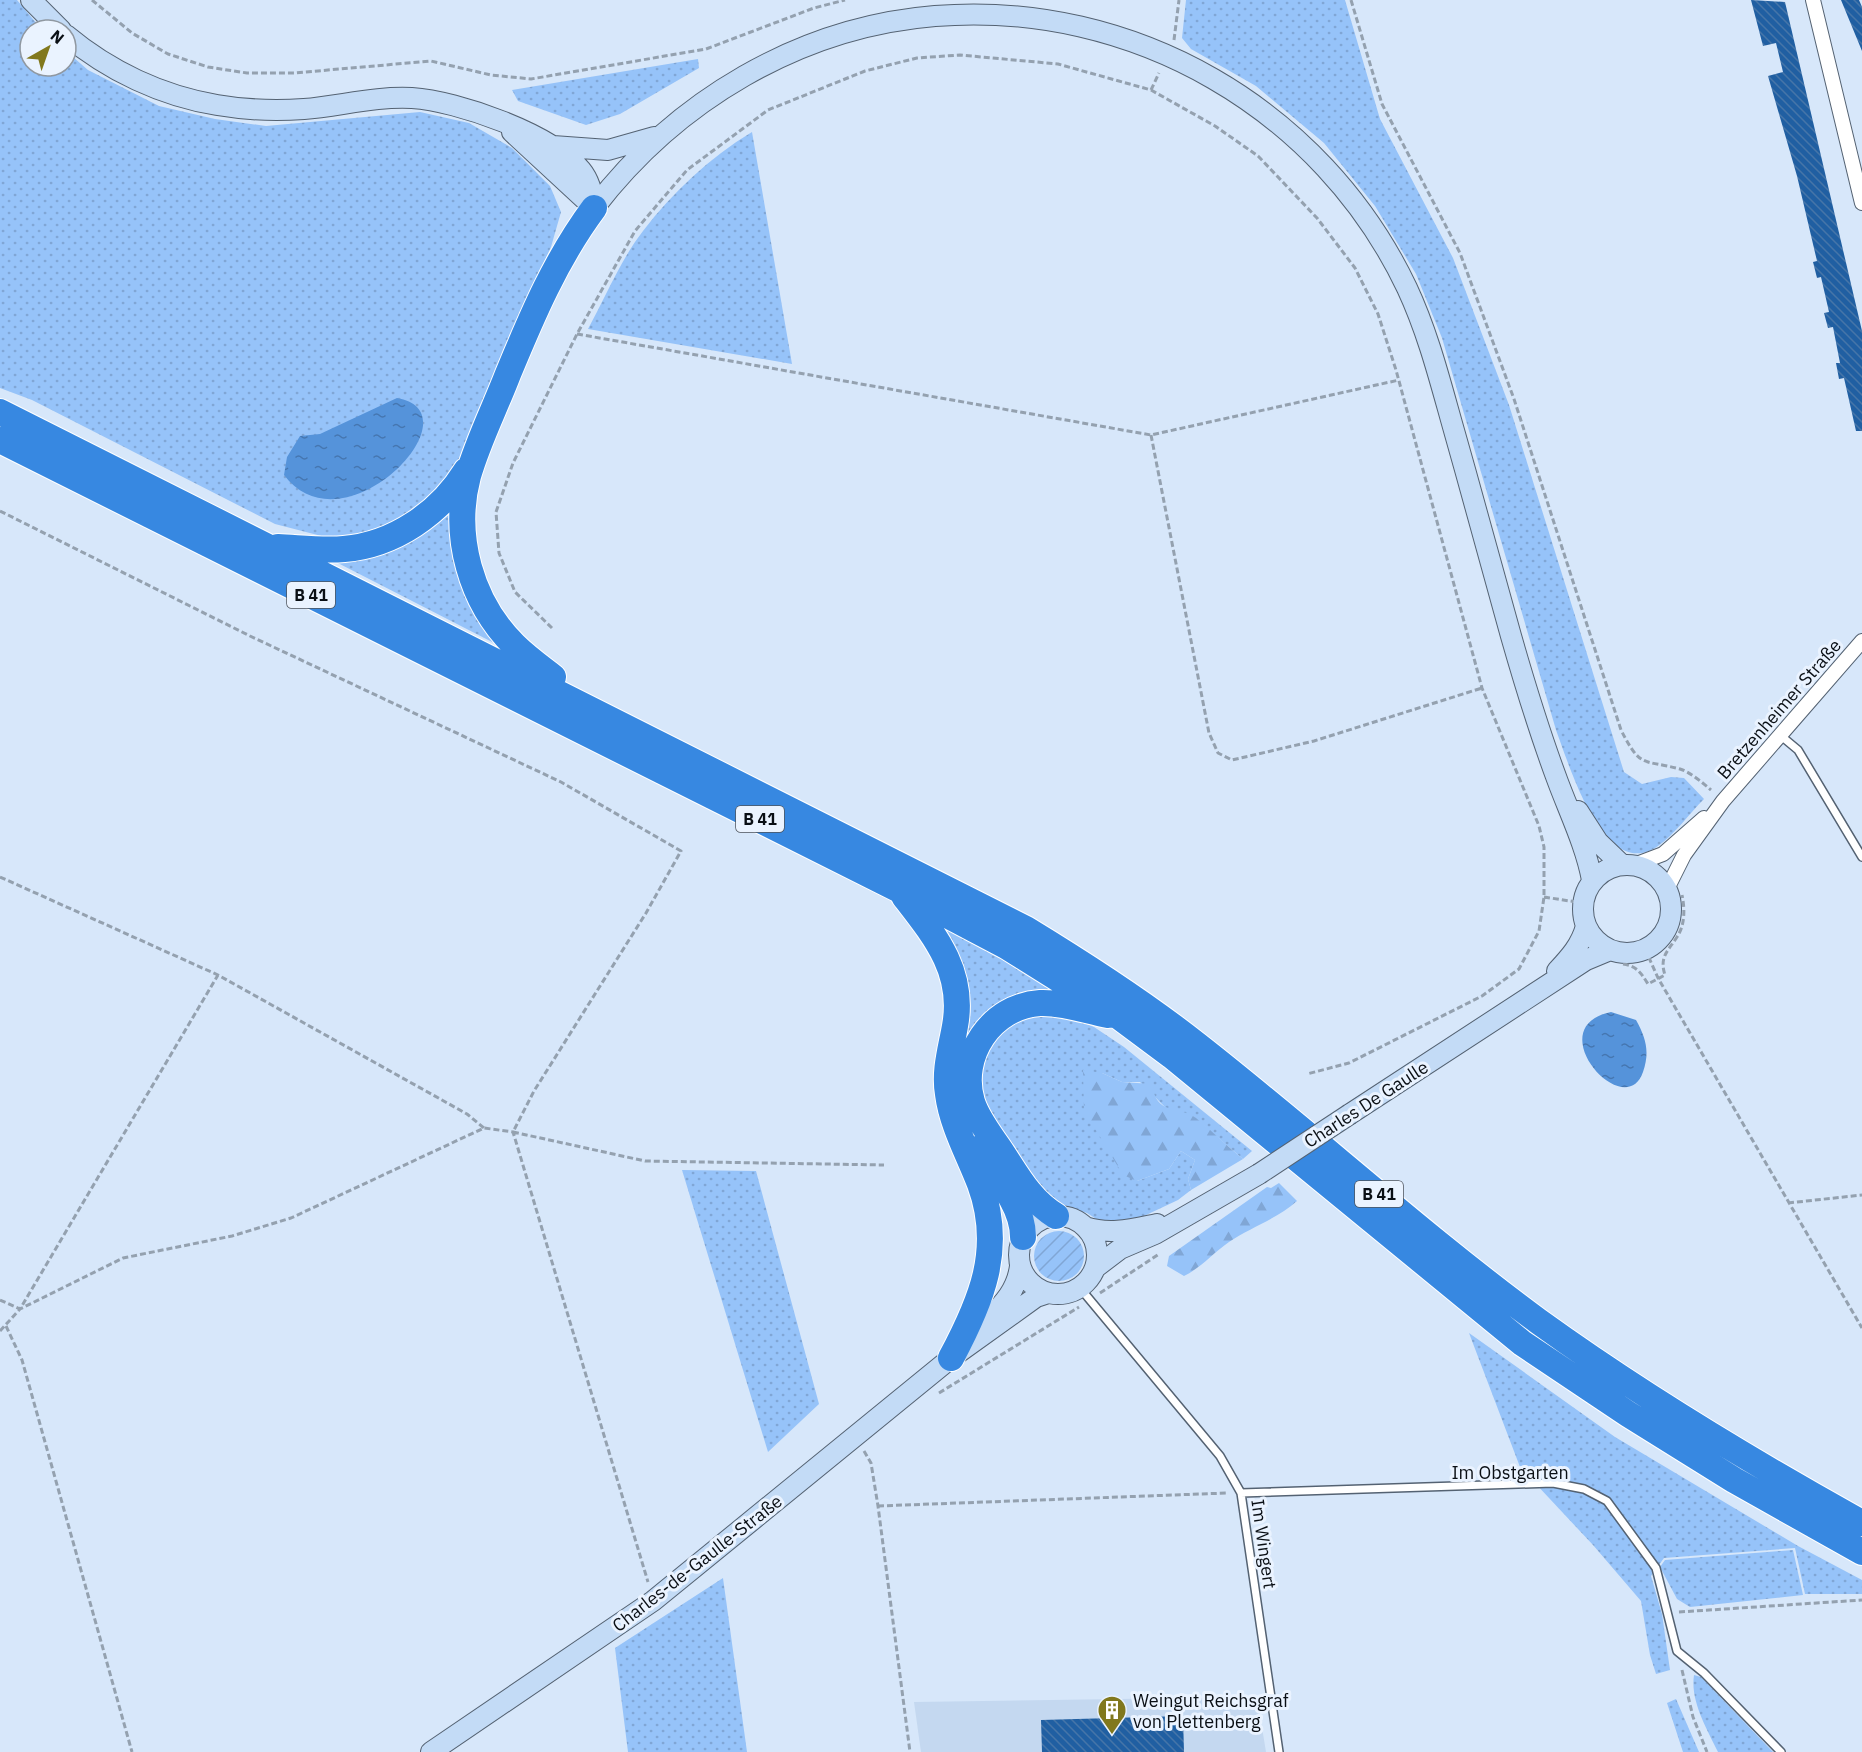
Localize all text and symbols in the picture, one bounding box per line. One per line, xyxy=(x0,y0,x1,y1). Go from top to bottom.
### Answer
north arrow xyxy=(18,18,78,78)
text: N xyxy=(47,25,69,48)
road number: B 41 xyxy=(287,582,335,608)
street label: Bretzenheimer Straße xyxy=(1712,634,1846,784)
road number: B 41 xyxy=(736,806,784,832)
street label: Charles De Gaulle xyxy=(1300,1055,1433,1153)
road number: B 41 xyxy=(1355,1181,1403,1207)
street label: Im Obstgarten xyxy=(1451,1461,1569,1484)
street label: Charles-de-Gaulle-Straße xyxy=(607,1489,787,1637)
street label: Im Wingert xyxy=(1246,1498,1282,1590)
place label: Weingut Reichsgraf von Plettenberg xyxy=(1133,1689,1289,1733)
building icon: Weingut Reichsgraf von Plettenberg xyxy=(1096,1694,1128,1736)

